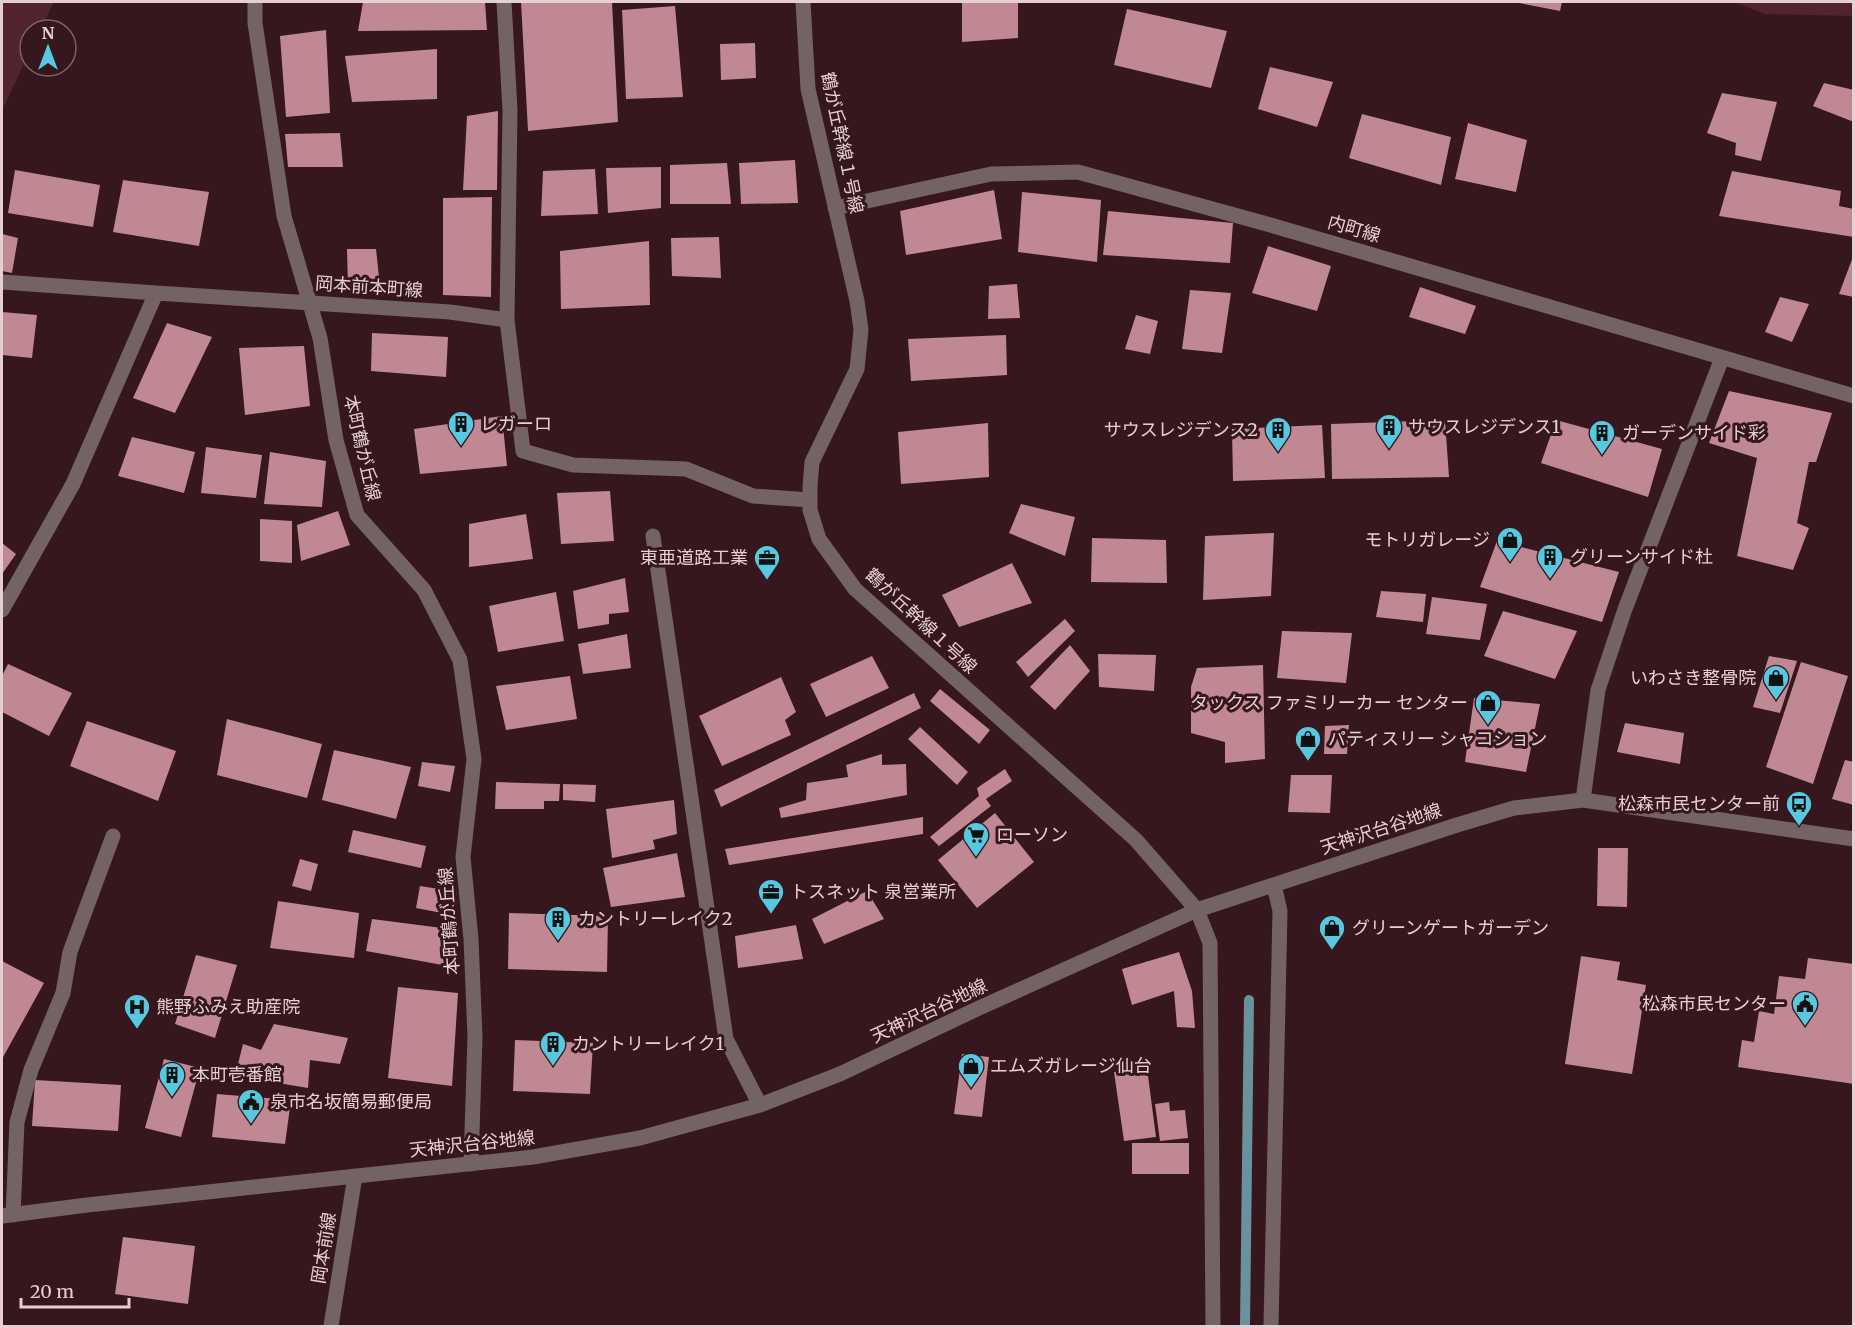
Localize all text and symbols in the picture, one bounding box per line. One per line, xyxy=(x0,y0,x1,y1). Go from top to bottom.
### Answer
north arrow xyxy=(18,18,78,78)
text: N xyxy=(42,23,55,43)
street label: 鶴が丘幹線１号線 xyxy=(816,70,869,216)
street label: 内町線 xyxy=(1325,210,1383,247)
street label: 岡本前本町線 xyxy=(314,271,424,302)
street label: 本町鶴が丘線 xyxy=(339,393,386,503)
building icon: レガーロ xyxy=(446,409,476,447)
place label: レガーロ xyxy=(480,412,552,435)
building icon: サウスレジデンス1 xyxy=(1374,412,1404,450)
building icon: サウスレジデンス2 xyxy=(1263,415,1293,453)
place label: サウスレジデンス1 xyxy=(1408,415,1560,438)
place label: サウスレジデンス2 xyxy=(1104,418,1258,441)
building icon: ガーデンサイド彩 xyxy=(1587,418,1617,456)
place label: ガーデンサイド彩 xyxy=(1622,421,1766,444)
shop icon: モトリガレージ xyxy=(1495,525,1525,563)
place label: モトリガレージ xyxy=(1364,528,1490,551)
building icon: グリーンサイド杜 xyxy=(1535,542,1565,580)
office icon: 東亜道路工業 xyxy=(752,543,782,581)
place label: グリーンサイド杜 xyxy=(1570,545,1713,568)
place label: 東亜道路工業 xyxy=(640,546,748,569)
street label: 鶴が丘幹線１号線 xyxy=(861,563,982,678)
shop icon: いわさき整骨院 xyxy=(1761,663,1791,701)
place label: いわさき整骨院 xyxy=(1630,666,1756,689)
shop icon: タックス ファミリーカー センター xyxy=(1473,688,1503,726)
place label: タックス ファミリーカー センター xyxy=(1190,691,1468,714)
shop icon: パティスリー シャコション xyxy=(1293,724,1323,762)
place label: パティスリー シャコション xyxy=(1328,727,1547,750)
bus stop icon: 松森市民センター前 xyxy=(1784,789,1814,827)
place label: 松森市民センター前 xyxy=(1618,792,1780,815)
street label: 天神沢台谷地線 xyxy=(1317,798,1444,859)
supermarket icon: ローソン xyxy=(961,820,991,858)
place label: ローソン xyxy=(996,823,1068,846)
street label: 本町鶴が丘線 xyxy=(433,866,464,976)
office icon: トスネット 泉営業所 xyxy=(756,877,786,915)
place label: トスネット 泉営業所 xyxy=(790,880,956,903)
building icon: カントリーレイク2 xyxy=(543,904,573,942)
place label: カントリーレイク2 xyxy=(578,907,732,930)
shop icon: グリーンゲートガーデン xyxy=(1317,913,1347,951)
place label: グリーンゲートガーデン xyxy=(1352,916,1549,939)
street label: 天神沢台谷地線 xyxy=(867,973,991,1048)
public building icon: 松森市民センター xyxy=(1790,989,1820,1027)
hospital icon: 熊野ふみえ助産院 xyxy=(122,992,152,1030)
place label: 松森市民センター xyxy=(1642,992,1786,1015)
place label: 熊野ふみえ助産院 xyxy=(156,995,300,1018)
building icon: カントリーレイク1 xyxy=(538,1029,568,1067)
place label: カントリーレイク1 xyxy=(572,1032,724,1055)
shop icon: エムズガレージ仙台 xyxy=(956,1051,986,1089)
place label: エムズガレージ仙台 xyxy=(990,1054,1152,1077)
building icon: 本町壱番館 xyxy=(157,1060,187,1098)
place label: 本町壱番館 xyxy=(192,1063,282,1086)
public building icon: 泉市名坂簡易郵便局 xyxy=(236,1087,266,1125)
place label: 泉市名坂簡易郵便局 xyxy=(270,1090,432,1113)
street label: 天神沢台谷地線 xyxy=(408,1125,536,1162)
street label: 岡本前線 xyxy=(307,1211,340,1285)
scale bar xyxy=(21,1271,129,1309)
text: 20 m xyxy=(30,1280,74,1303)

